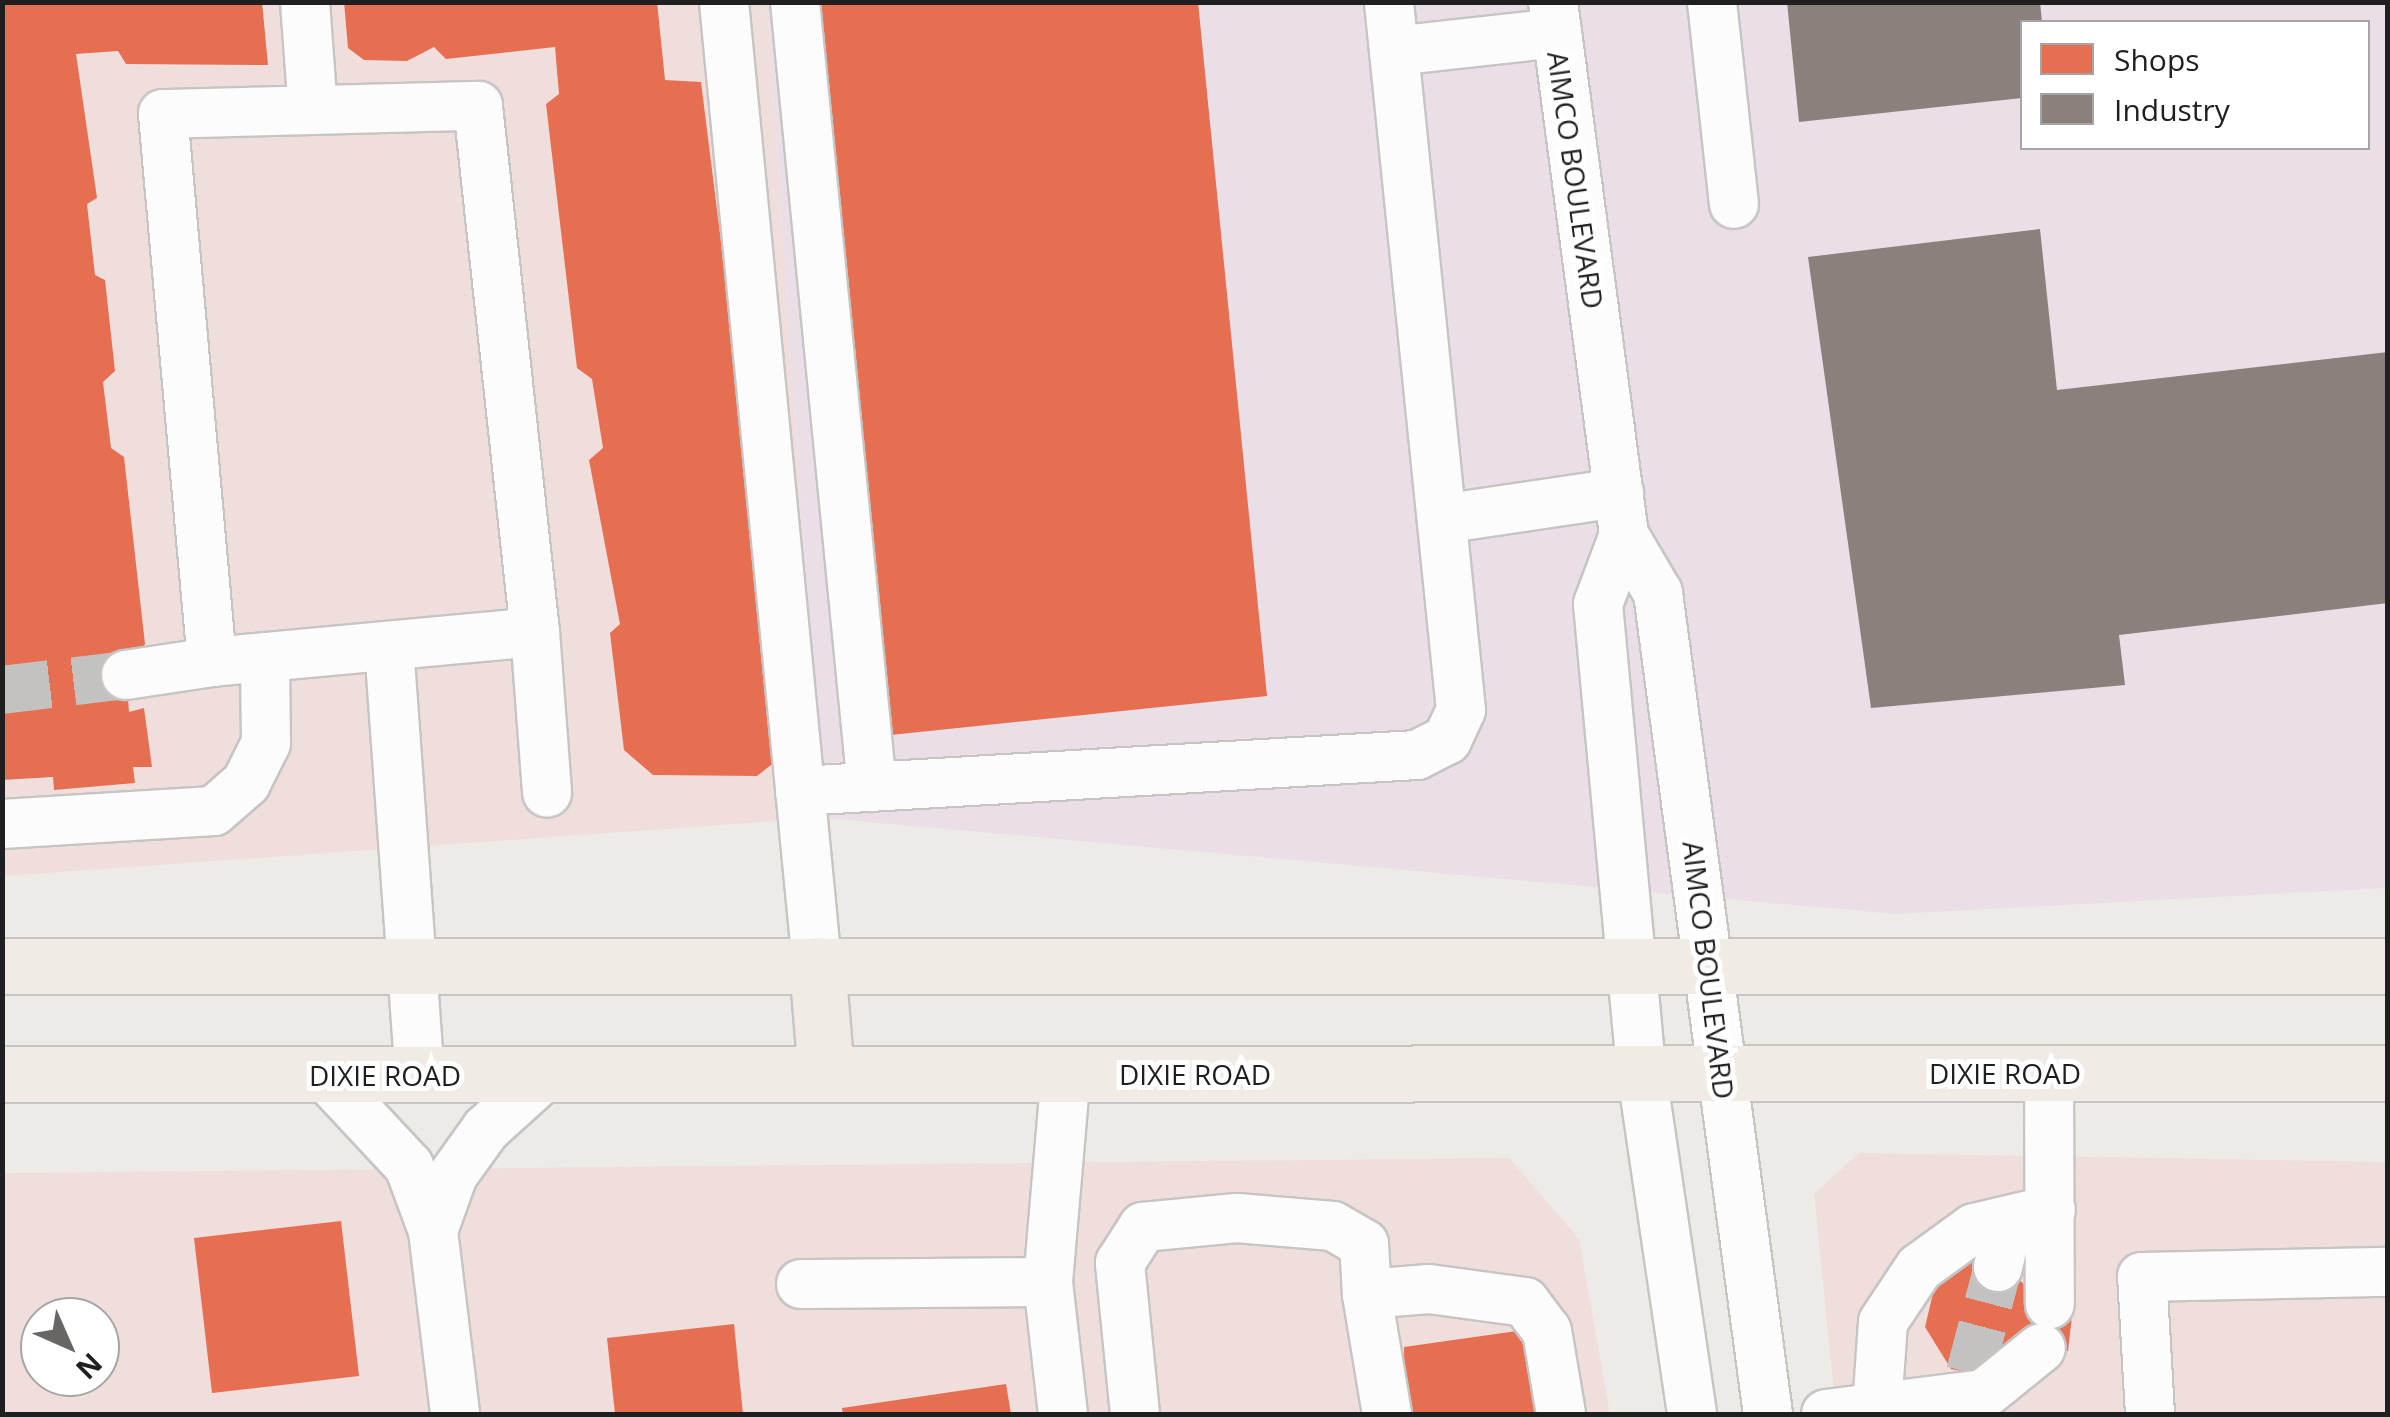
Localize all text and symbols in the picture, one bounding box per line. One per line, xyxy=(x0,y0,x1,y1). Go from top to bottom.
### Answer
legend xyxy=(2020,20,2370,150)
text: Shops xyxy=(2114,39,2200,80)
street label: AIMCO BOULEVARD xyxy=(1541,49,1611,311)
text: Industry xyxy=(2114,89,2230,130)
street label: AIMCO BOULEVARD xyxy=(1676,839,1742,1101)
street label: DIXIE ROAD xyxy=(1929,1056,2081,1090)
street label: DIXIE ROAD xyxy=(1119,1057,1271,1091)
street label: DIXIE ROAD xyxy=(309,1058,461,1092)
north arrow xyxy=(20,1297,120,1397)
text: N xyxy=(68,1345,111,1388)

